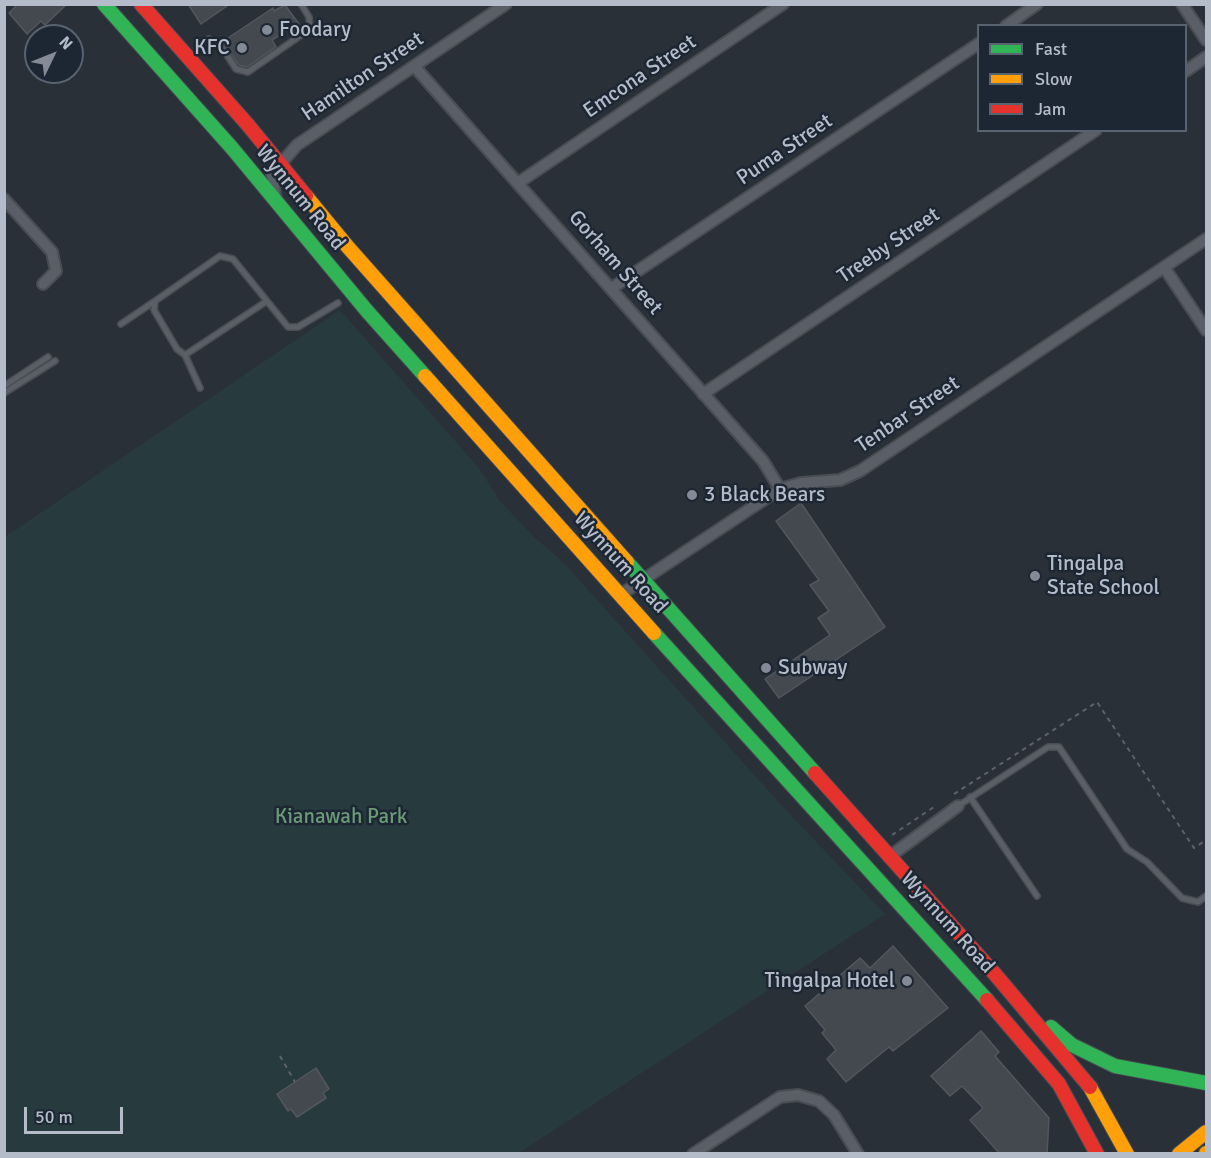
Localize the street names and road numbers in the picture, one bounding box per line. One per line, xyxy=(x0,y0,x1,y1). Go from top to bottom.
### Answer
street label: Hamilton Street xyxy=(297,27,429,127)
street label: Emcona Street xyxy=(579,30,701,124)
street label: Puma Street xyxy=(732,109,838,191)
street label: Wynnum Road xyxy=(250,140,350,256)
street label: Treeby Street xyxy=(833,203,945,289)
street label: Gorham Street xyxy=(563,206,667,320)
street label: Tenbar Street xyxy=(851,371,965,459)
street label: Wynnum Road xyxy=(568,507,672,619)
street label: Wynnum Road xyxy=(895,867,999,979)

